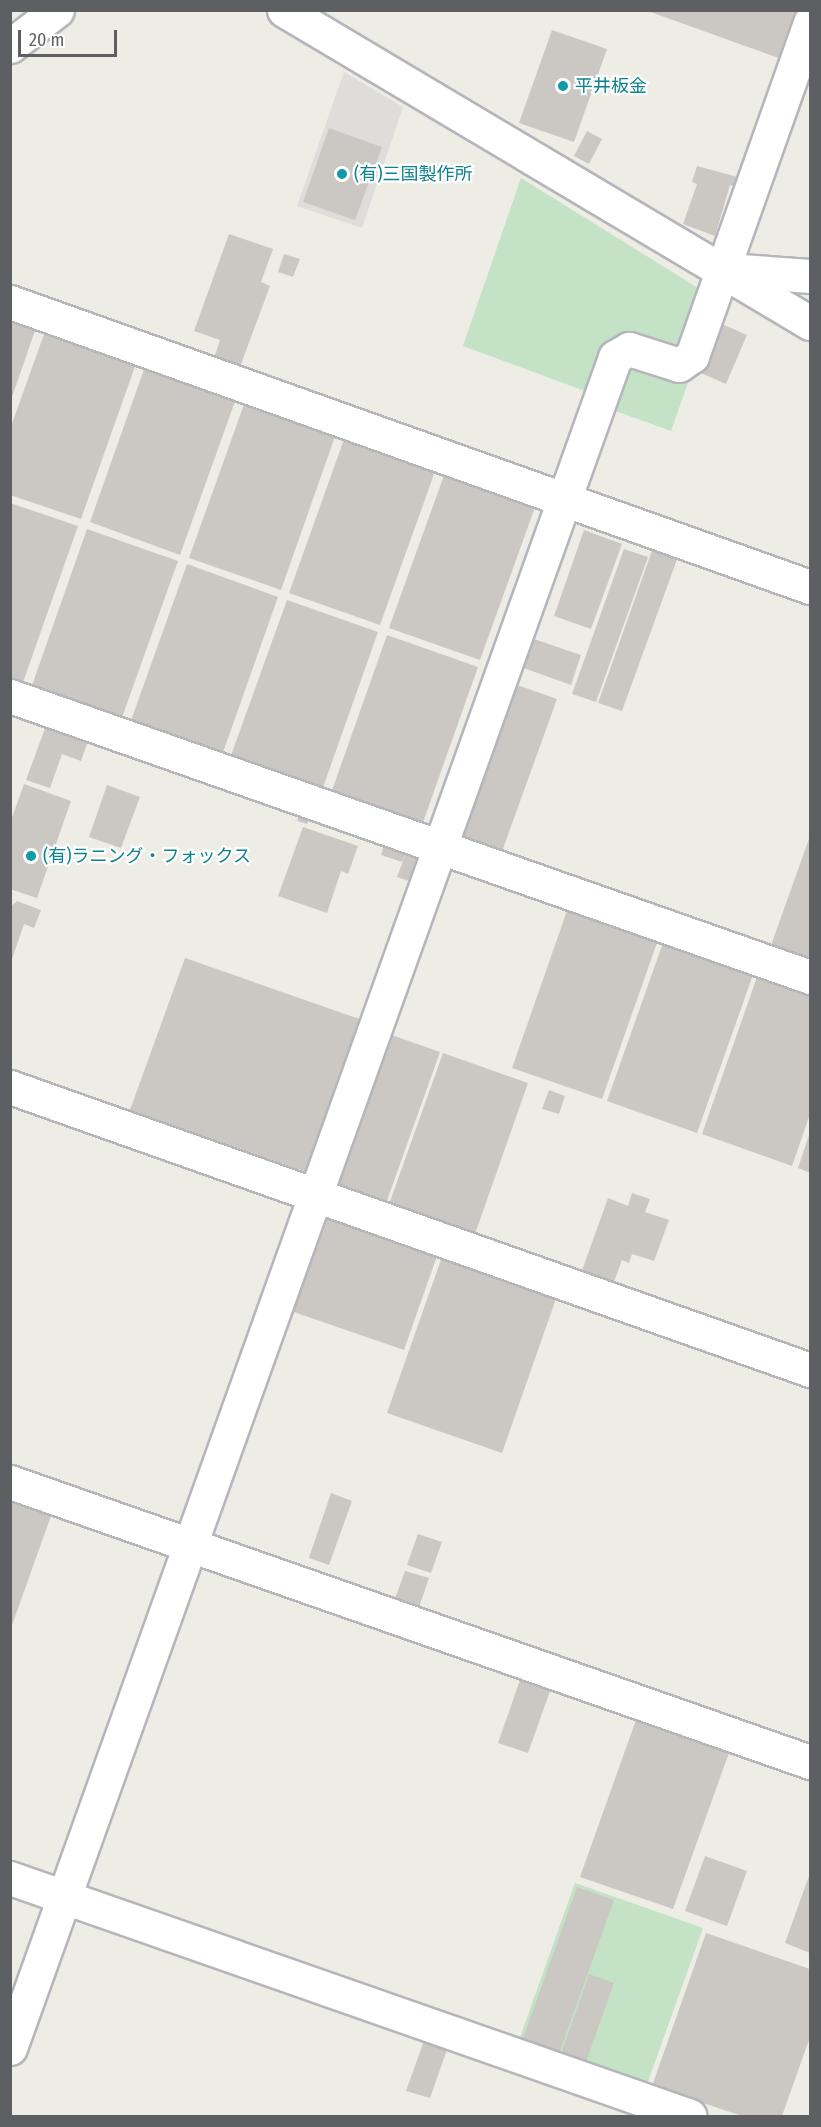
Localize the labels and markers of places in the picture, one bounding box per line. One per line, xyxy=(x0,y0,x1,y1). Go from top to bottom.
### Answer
place label: 平井板金 xyxy=(575,75,647,97)
marker: 平井板金 xyxy=(556,79,570,93)
place label: (有)三国製作所 xyxy=(354,163,473,185)
marker: (有)三国製作所 xyxy=(335,167,349,181)
place label: (有)ラニング・フォックス xyxy=(43,845,252,867)
marker: (有)ラニング・フォックス xyxy=(24,849,38,863)

